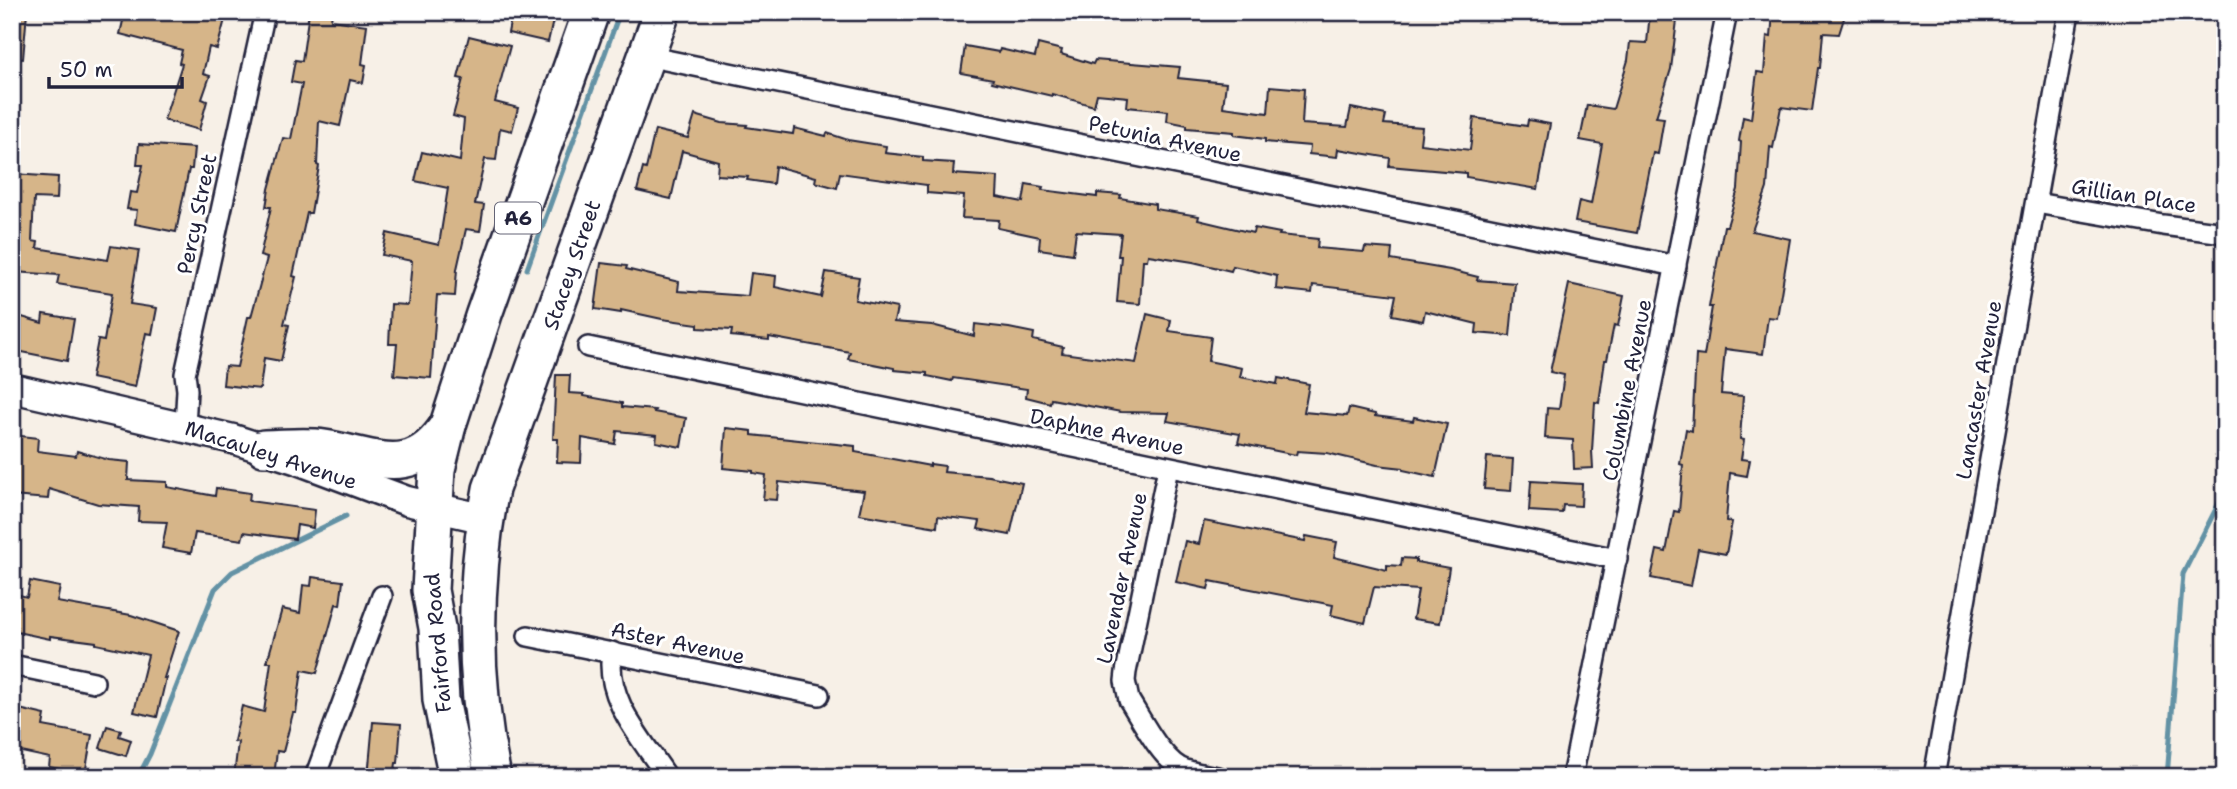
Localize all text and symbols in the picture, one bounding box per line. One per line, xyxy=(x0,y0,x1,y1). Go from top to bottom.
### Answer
scale bar xyxy=(49,46,182,90)
text: 50 m xyxy=(60,56,113,84)
street label: Petunia Avenue xyxy=(1086,109,1244,169)
street label: Percy Street xyxy=(171,151,223,277)
street label: Gillian Place xyxy=(2069,172,2199,220)
street label: Stacey Street xyxy=(537,196,607,334)
road number: A6 xyxy=(495,202,541,233)
street label: Columbine Avenue xyxy=(1596,297,1658,483)
street label: Lancaster Avenue xyxy=(1949,298,2009,482)
street label: Daphne Avenue xyxy=(1027,402,1187,462)
street label: Macauley Avenue xyxy=(181,414,361,496)
street label: Lavender Avenue xyxy=(1090,490,1154,666)
street label: Fairford Road xyxy=(418,572,458,714)
street label: Aster Avenue xyxy=(608,615,748,671)

